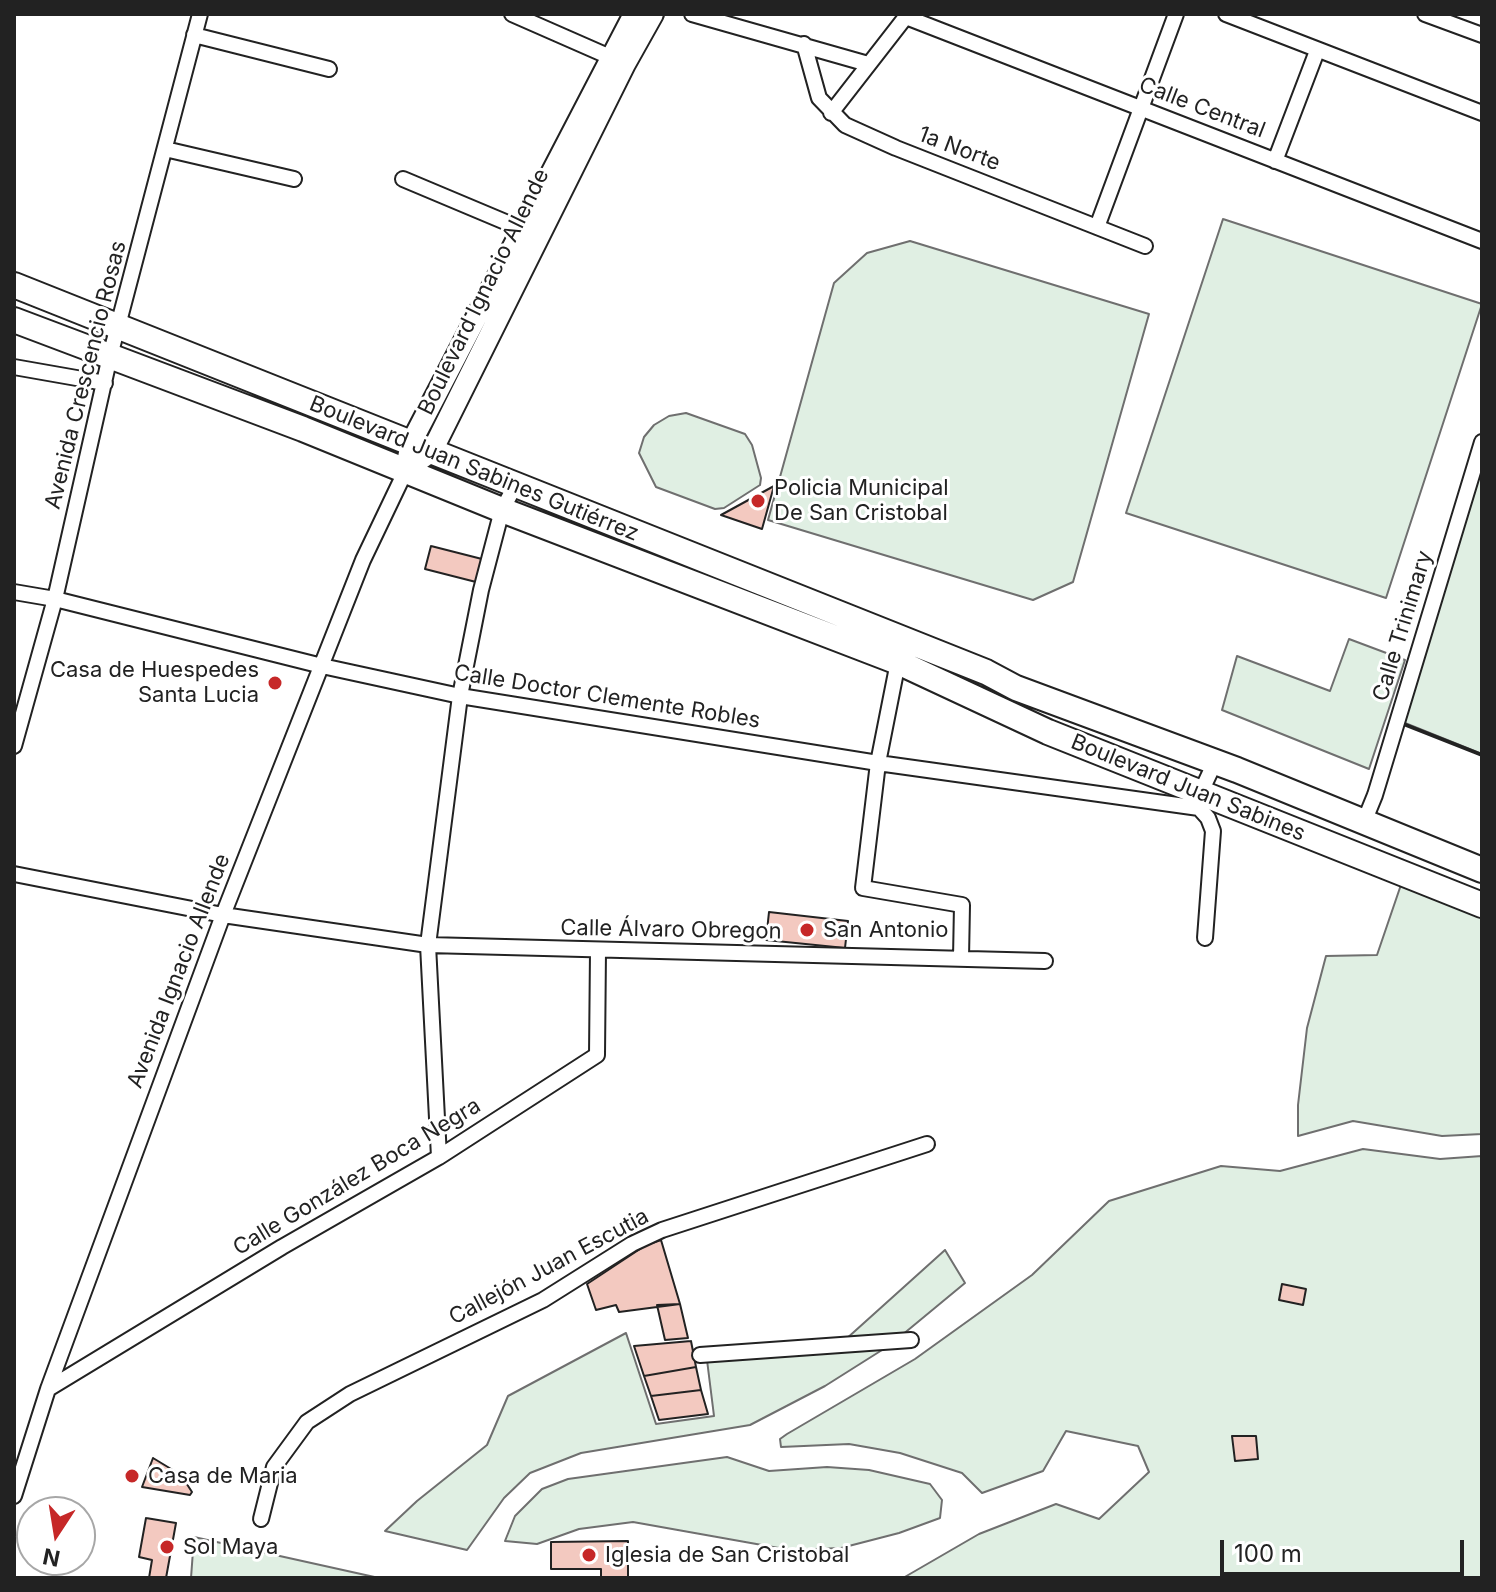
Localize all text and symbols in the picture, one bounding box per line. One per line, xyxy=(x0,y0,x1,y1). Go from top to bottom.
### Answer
street label: Calle Central xyxy=(1135,72,1269,144)
street label: 1a Norte xyxy=(914,121,1004,177)
street label: Boulevard Ignacio Allende xyxy=(413,165,555,419)
street label: Avenida Crescencio Rosas xyxy=(40,238,132,512)
street label: Boulevard Juan Sabines Gutiérrez xyxy=(306,391,642,547)
place label: Policia Municipal De San Cristobal xyxy=(774,475,949,526)
marker: Policia Municipal De San Cristobal xyxy=(749,492,767,510)
street label: Calle Trinimary xyxy=(1368,548,1438,704)
place label: Casa de Huespedes Santa Lucia xyxy=(50,657,259,708)
street label: Calle Doctor Clemente Robles xyxy=(452,660,762,734)
marker: Casa de Huespedes Santa Lucia xyxy=(266,674,284,692)
street label: Boulevard Juan Sabines xyxy=(1067,729,1309,847)
street label: Avenida Ignacio Allende xyxy=(122,850,236,1092)
street label: Calle Álvaro Obregon xyxy=(560,915,782,945)
place label: San Antonio xyxy=(823,917,949,943)
marker: San Antonio xyxy=(798,921,816,939)
street label: Calle González Boca Negra xyxy=(229,1093,485,1261)
street label: Callejón Juan Escutia xyxy=(445,1203,653,1331)
place label: Casa de Maria xyxy=(148,1463,298,1489)
marker: Casa de Maria xyxy=(123,1467,141,1485)
north arrow xyxy=(16,1496,96,1576)
scale bar xyxy=(1224,1524,1468,1574)
place label: Sol Maya xyxy=(183,1534,278,1560)
marker: Sol Maya xyxy=(158,1538,176,1556)
text: 100 m xyxy=(1234,1539,1302,1568)
place label: Iglesia de San Cristobal xyxy=(605,1542,849,1568)
text: N xyxy=(41,1543,62,1572)
marker: Iglesia de San Cristobal xyxy=(580,1546,598,1564)

